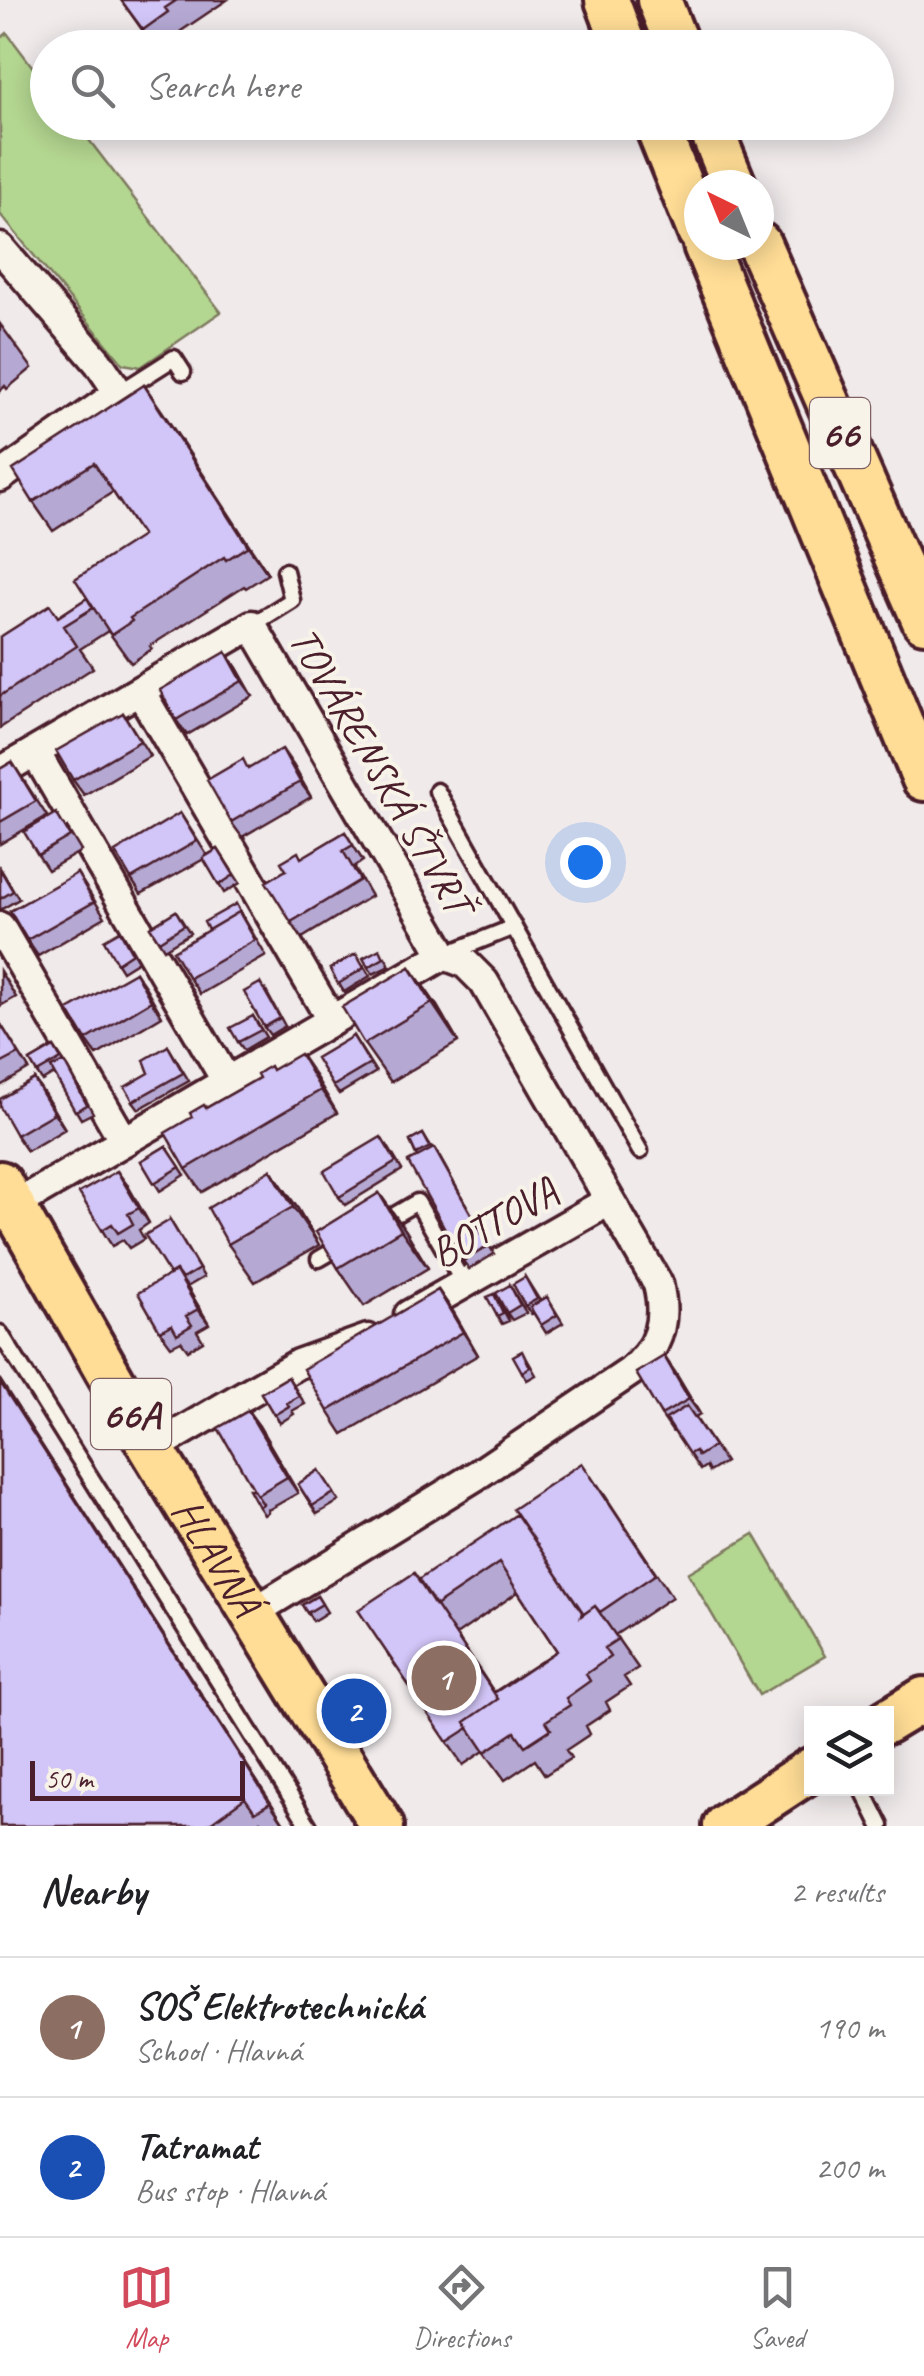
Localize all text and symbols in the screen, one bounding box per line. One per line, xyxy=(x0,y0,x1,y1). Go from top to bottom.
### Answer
search box xyxy=(30,30,894,140)
icon: search xyxy=(65,58,120,113)
text: Search here xyxy=(145,62,300,109)
north arrow xyxy=(684,170,774,260)
road number: 66 xyxy=(810,398,870,468)
street label: TOVÁRENSKÁ ŠTVRŤ xyxy=(277,618,489,931)
your location xyxy=(560,837,611,888)
street label: BOTTOVA xyxy=(420,1164,568,1280)
road number: 66A xyxy=(91,1379,171,1449)
street label: HLAVNÁ xyxy=(160,1489,275,1630)
pin: 1 xyxy=(412,1640,476,1716)
pin: 2 xyxy=(322,1674,386,1748)
map controls xyxy=(804,1706,894,1796)
button: layers xyxy=(804,1706,894,1796)
scale bar xyxy=(30,1756,245,1800)
text: 50 m xyxy=(45,1761,93,1796)
text: Nearby xyxy=(40,1865,146,1918)
text: 2 results xyxy=(790,1871,884,1912)
text: SOŠ Elektrotechnická xyxy=(135,1983,423,2030)
text: 1 xyxy=(65,2007,80,2048)
text: 190 m xyxy=(815,2007,884,2048)
text: School · Hlavná xyxy=(135,2030,302,2071)
text: Tatramat xyxy=(135,2123,258,2170)
text: 2 xyxy=(65,2147,80,2188)
text: 200 m xyxy=(815,2147,884,2188)
text: Bus stop · Hlavná xyxy=(135,2170,325,2211)
tab: Map xyxy=(119,2260,174,2355)
tab: Directions xyxy=(413,2260,511,2355)
tab: Saved xyxy=(750,2260,805,2355)

